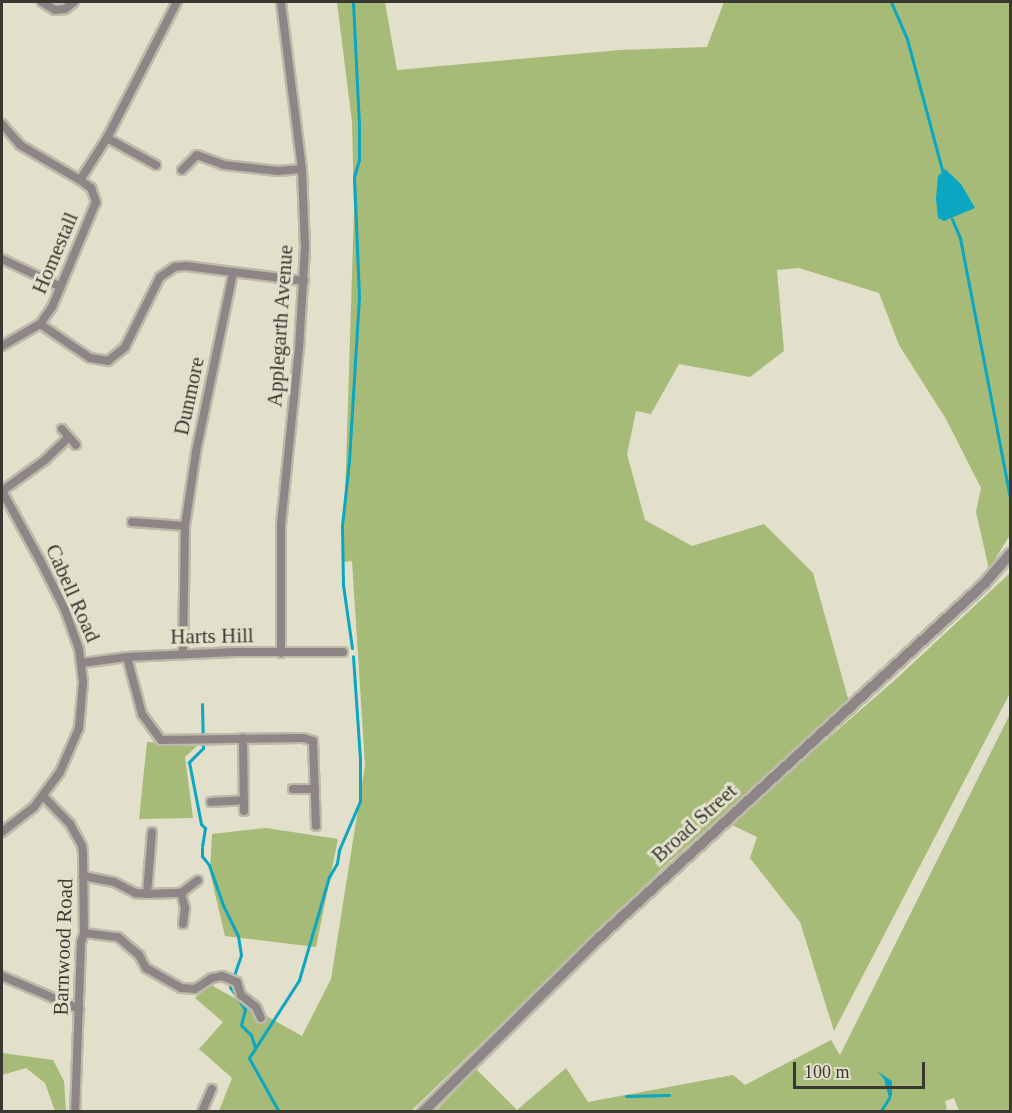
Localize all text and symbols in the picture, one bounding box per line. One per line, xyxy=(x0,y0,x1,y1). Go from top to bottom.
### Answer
street label: Homestall xyxy=(27,208,83,298)
street label: Applegarth Avenue xyxy=(262,244,298,408)
street label: Dunmore xyxy=(168,355,210,437)
street label: Cabell Road xyxy=(40,540,106,646)
street label: Harts Hill xyxy=(170,623,254,649)
street label: Broad Street xyxy=(646,778,742,868)
street label: Barnwood Road xyxy=(48,878,78,1016)
scale bar xyxy=(796,1050,928,1088)
text: 100 m xyxy=(804,1062,850,1082)

